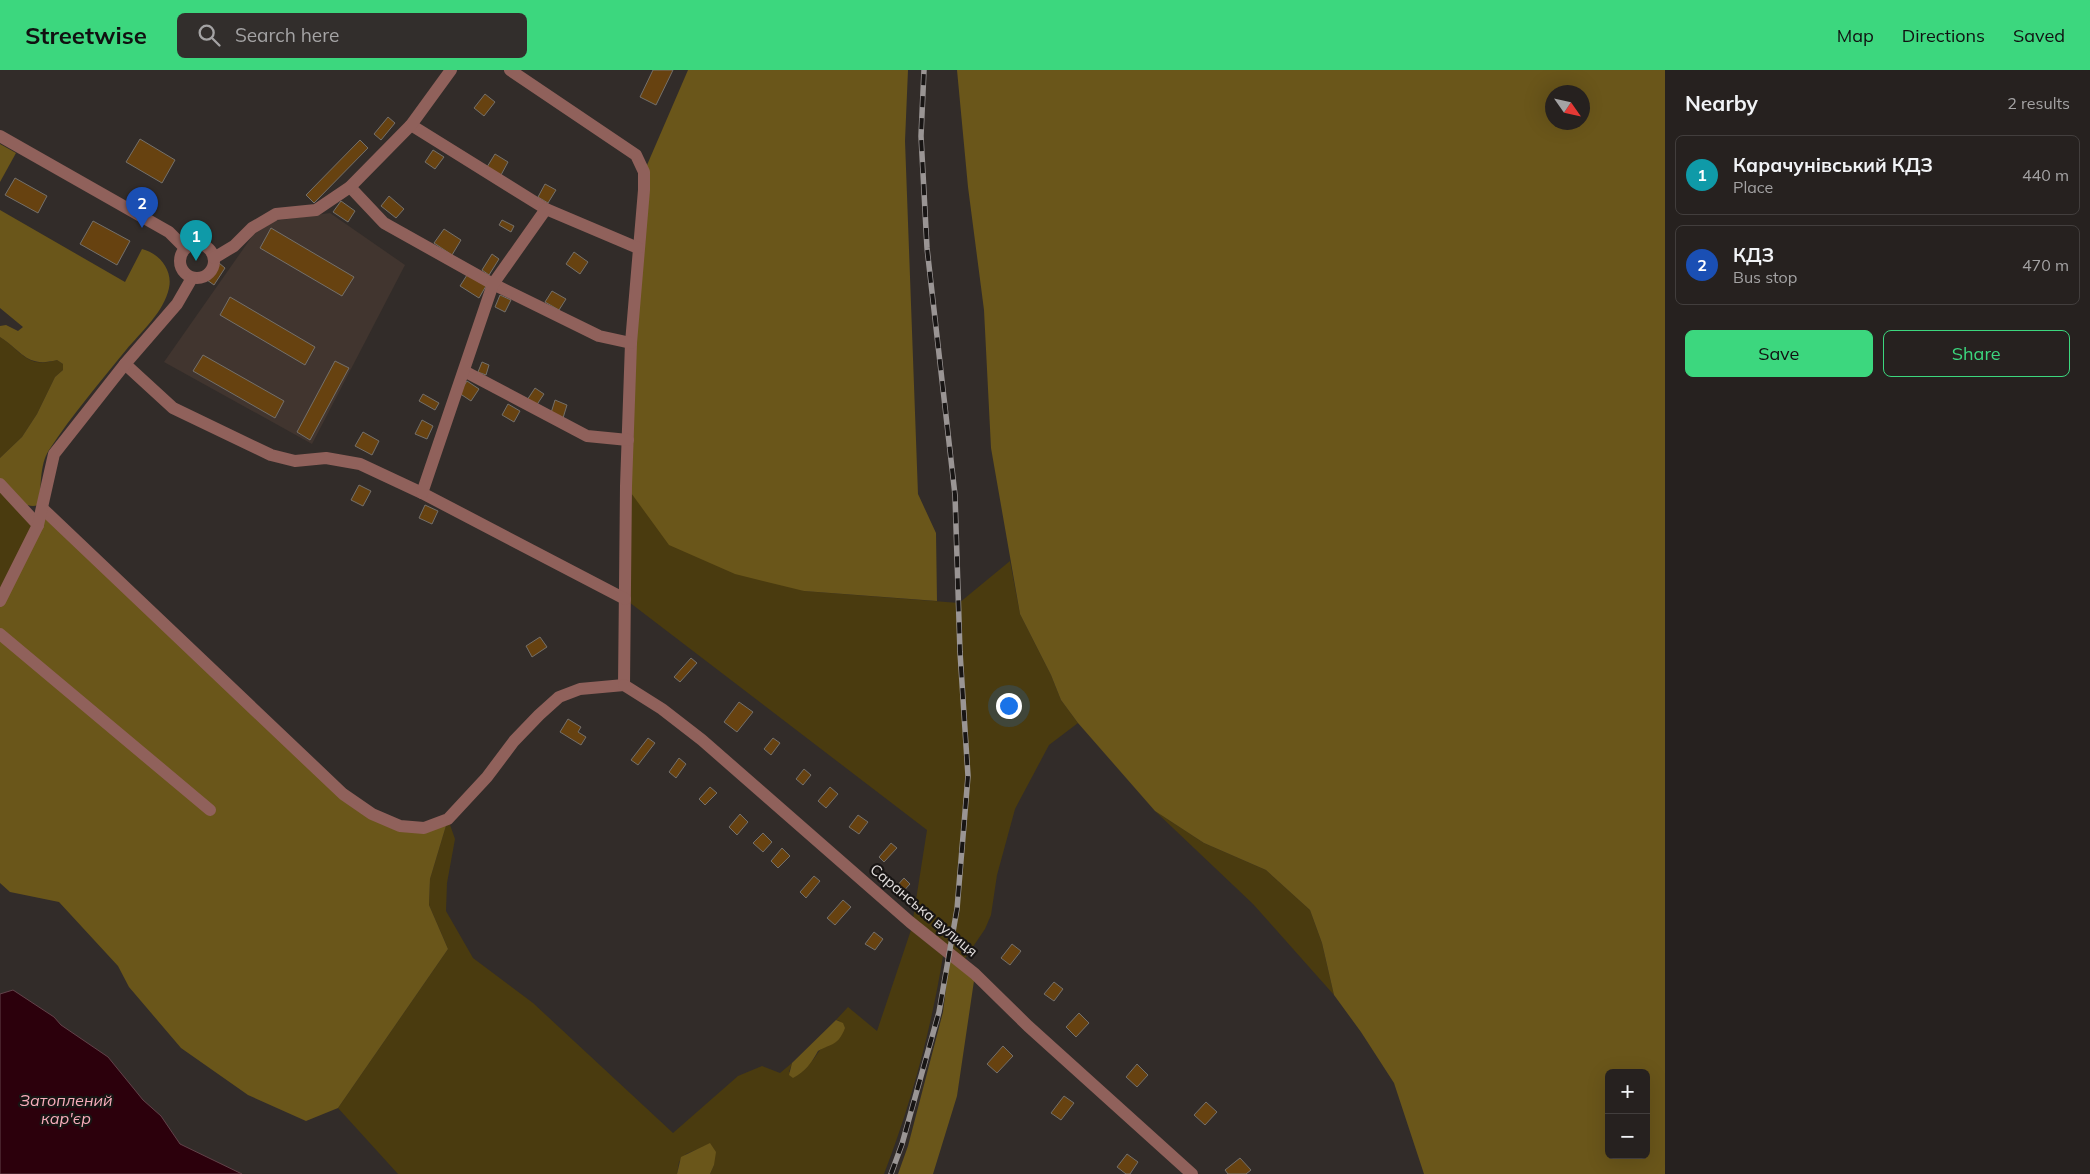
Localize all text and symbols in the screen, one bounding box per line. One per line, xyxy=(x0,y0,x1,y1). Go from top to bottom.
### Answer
search box xyxy=(177,13,527,58)
text: Streetwise xyxy=(25,20,147,50)
icon: search xyxy=(195,21,223,49)
text: Search here xyxy=(235,23,339,47)
text: Map xyxy=(1837,24,1874,47)
text: Directions xyxy=(1902,24,1985,47)
text: Saved xyxy=(2013,24,2065,47)
north arrow xyxy=(1545,85,1590,130)
text: Nearby xyxy=(1685,90,1758,116)
text: 2 results xyxy=(2007,93,2070,113)
text: Карачунівський КДЗ xyxy=(1733,153,1933,177)
text: 1 xyxy=(1697,165,1707,185)
text: 440 m xyxy=(2022,165,2069,185)
text: Place xyxy=(1733,177,1773,197)
pin: 2 xyxy=(126,187,158,228)
pin: 1 xyxy=(180,220,212,261)
text: КДЗ xyxy=(1733,243,1774,267)
text: 2 xyxy=(1697,255,1707,275)
text: 470 m xyxy=(2022,255,2069,275)
text: Bus stop xyxy=(1733,267,1797,287)
button: Save xyxy=(1685,330,1873,377)
button: Share xyxy=(1883,330,2070,377)
your location xyxy=(996,693,1022,719)
street label: Саранська вулиця xyxy=(866,859,982,961)
map controls xyxy=(1605,1069,1650,1159)
button: + xyxy=(1605,1069,1650,1114)
water label: Затоплений кар'єр xyxy=(19,1090,113,1128)
button: − xyxy=(1605,1114,1650,1159)

